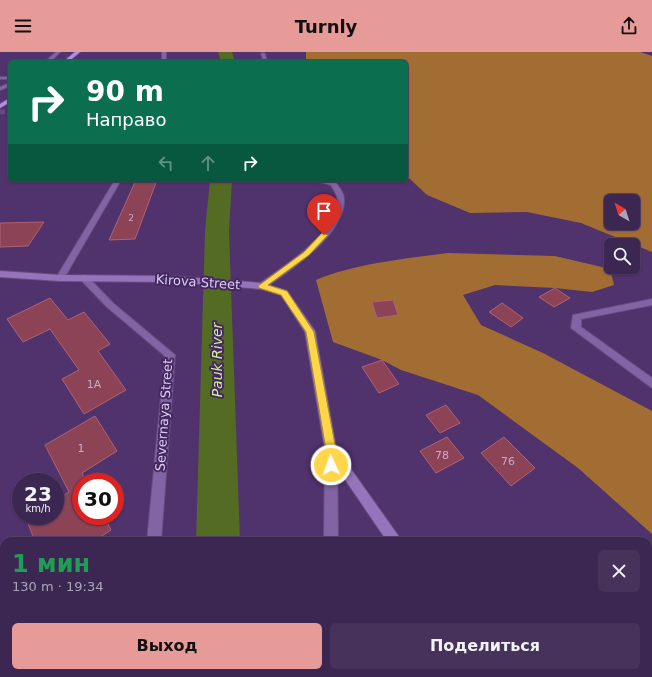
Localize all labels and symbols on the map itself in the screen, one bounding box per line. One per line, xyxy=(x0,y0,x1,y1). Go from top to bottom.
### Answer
pin xyxy=(307,194,341,235)
north arrow xyxy=(604,194,640,230)
house number: 2 xyxy=(128,213,134,223)
street label: Kirova Street xyxy=(155,272,241,292)
water label: Pauk River xyxy=(209,321,225,397)
street label: Severnaya Street xyxy=(153,358,175,472)
house number: 1А xyxy=(87,378,102,391)
house number: 1 xyxy=(78,442,85,455)
position arrow xyxy=(310,444,352,486)
house number: 78 xyxy=(435,449,449,462)
house number: 76 xyxy=(501,455,515,468)
speed limit sign: 30 xyxy=(72,473,124,525)

